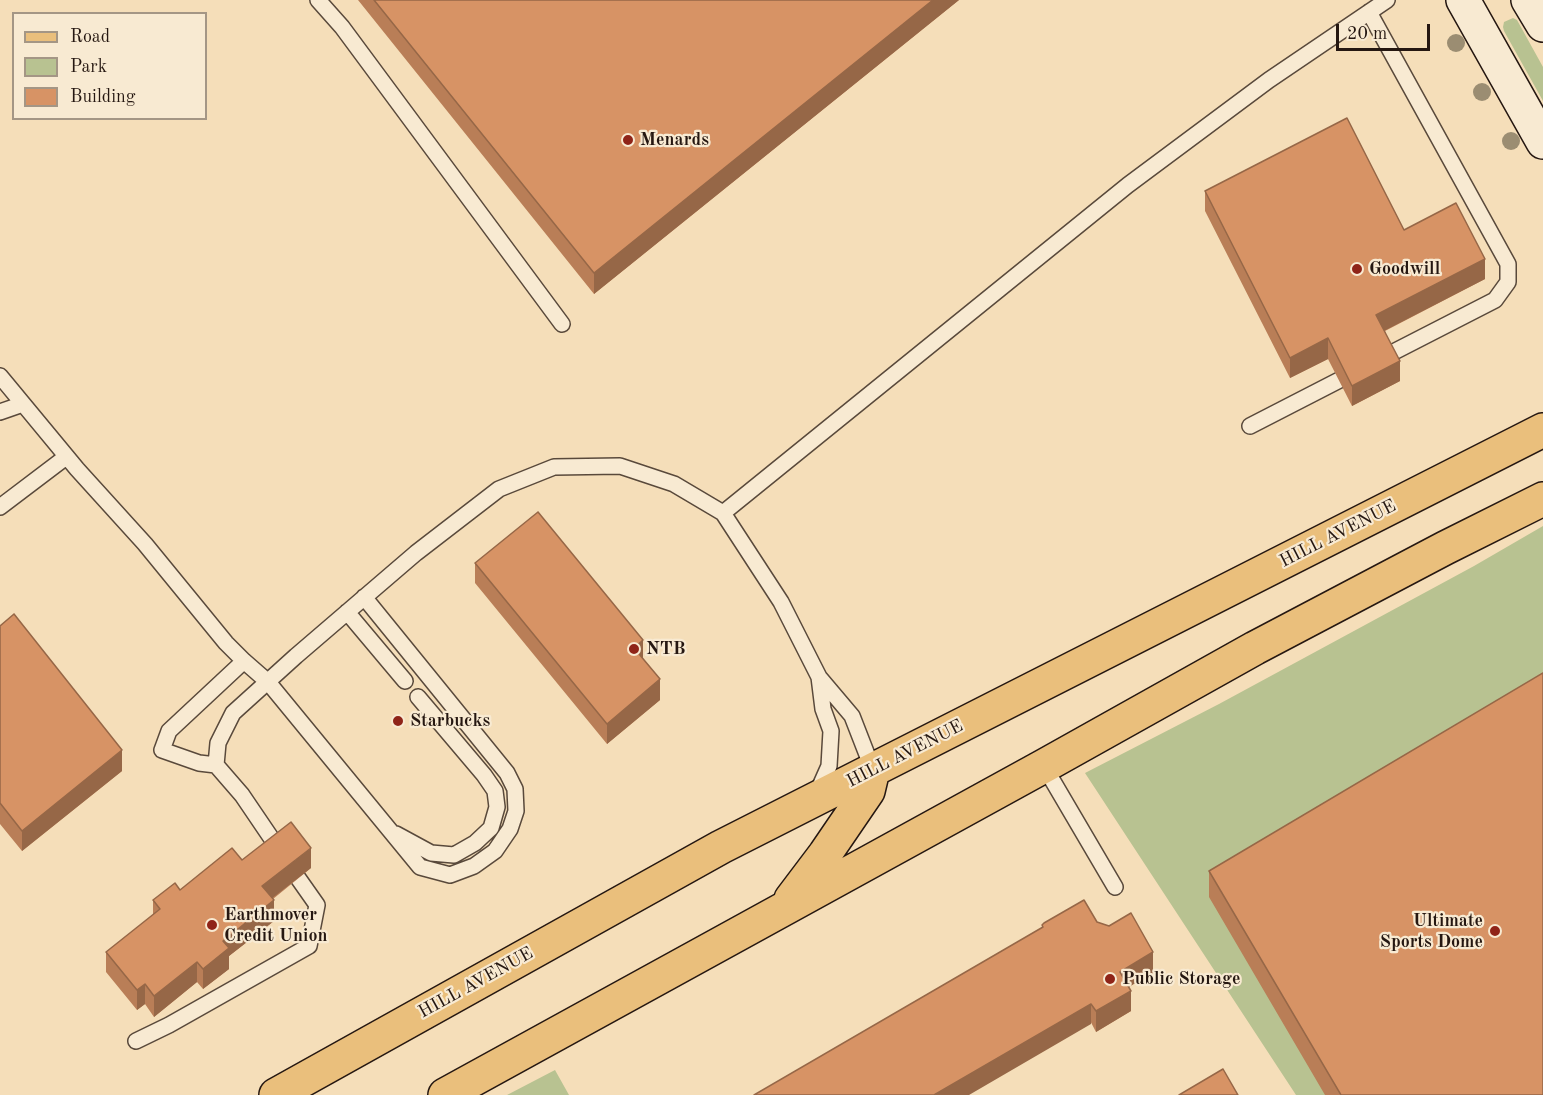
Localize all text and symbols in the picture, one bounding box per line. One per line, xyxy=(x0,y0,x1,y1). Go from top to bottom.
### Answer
legend xyxy=(12,12,207,120)
scale bar xyxy=(1339,12,1434,50)
text: 20 m xyxy=(1347,25,1387,43)
text: Road xyxy=(70,28,110,46)
text: Park xyxy=(70,58,107,76)
text: Building xyxy=(70,88,135,106)
place label: Menards xyxy=(640,129,709,151)
marker: Menards xyxy=(621,133,635,147)
place label: Goodwill xyxy=(1369,258,1440,280)
marker: Goodwill xyxy=(1350,262,1364,276)
street label: HILL AVENUE xyxy=(1276,495,1400,573)
place label: NTB xyxy=(646,638,685,660)
marker: NTB xyxy=(627,642,641,656)
place label: Starbucks xyxy=(410,710,490,732)
marker: Starbucks xyxy=(391,714,405,728)
street label: HILL AVENUE xyxy=(843,715,967,793)
place label: Earthmover Credit Union xyxy=(224,904,327,946)
place label: Ultimate Sports Dome xyxy=(1380,910,1483,952)
marker: Earthmover Credit Union xyxy=(205,918,219,932)
marker: Ultimate Sports Dome xyxy=(1488,924,1502,938)
street label: HILL AVENUE xyxy=(415,943,537,1023)
place label: Public Storage xyxy=(1122,968,1241,990)
marker: Public Storage xyxy=(1103,972,1117,986)

